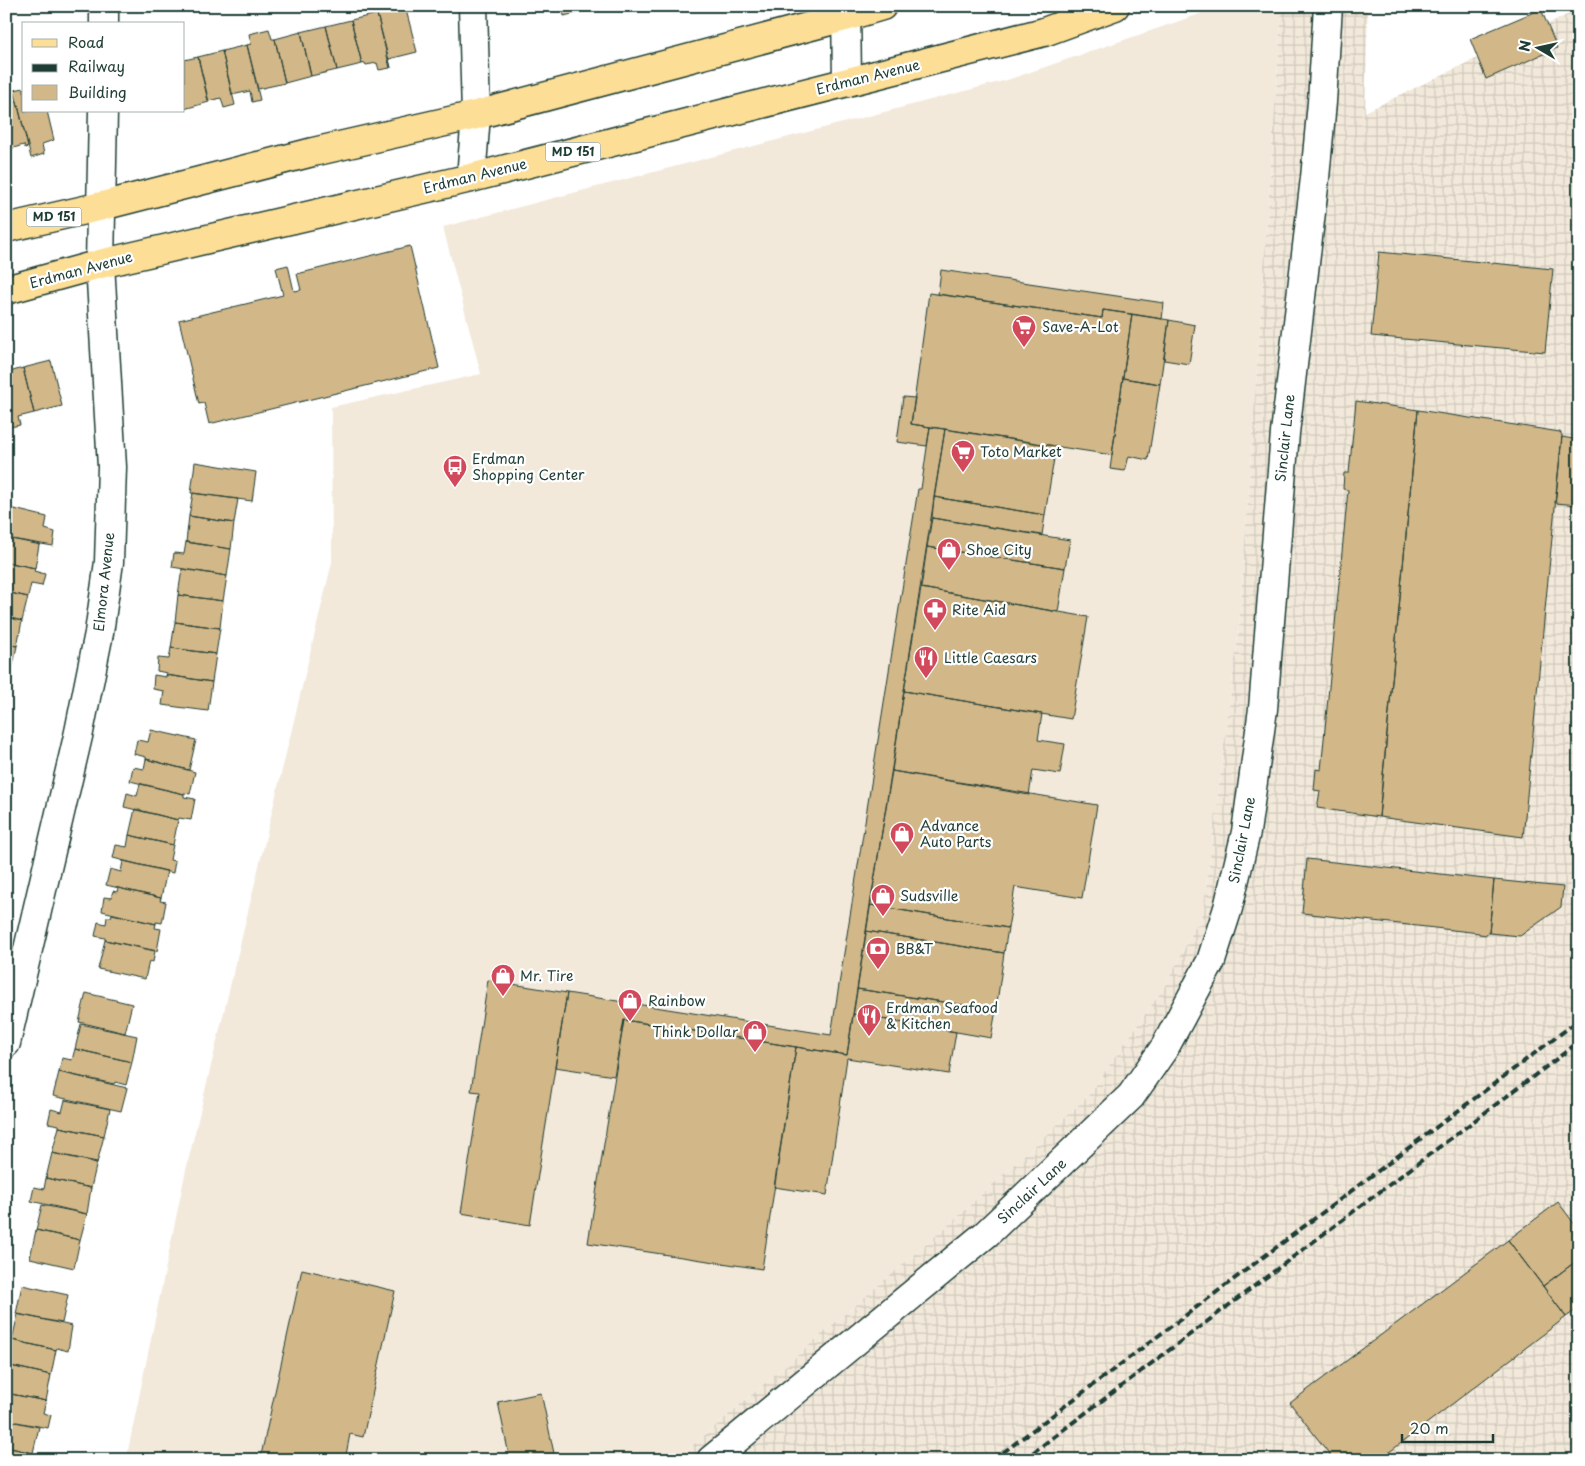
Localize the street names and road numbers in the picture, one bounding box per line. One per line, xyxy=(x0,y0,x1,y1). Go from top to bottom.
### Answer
street label: Erdman Avenue xyxy=(814,53,922,100)
road number: MD 151 xyxy=(546,142,600,162)
street label: Erdman Avenue xyxy=(421,152,529,199)
road number: MD 151 xyxy=(27,208,82,226)
street label: Erdman Avenue xyxy=(27,246,135,293)
street label: Sinclair Lane xyxy=(1269,393,1300,483)
street label: Elmora Avenue xyxy=(88,531,119,633)
street label: Sinclair Lane xyxy=(1223,795,1260,885)
street label: Sinclair Lane xyxy=(992,1153,1071,1228)

